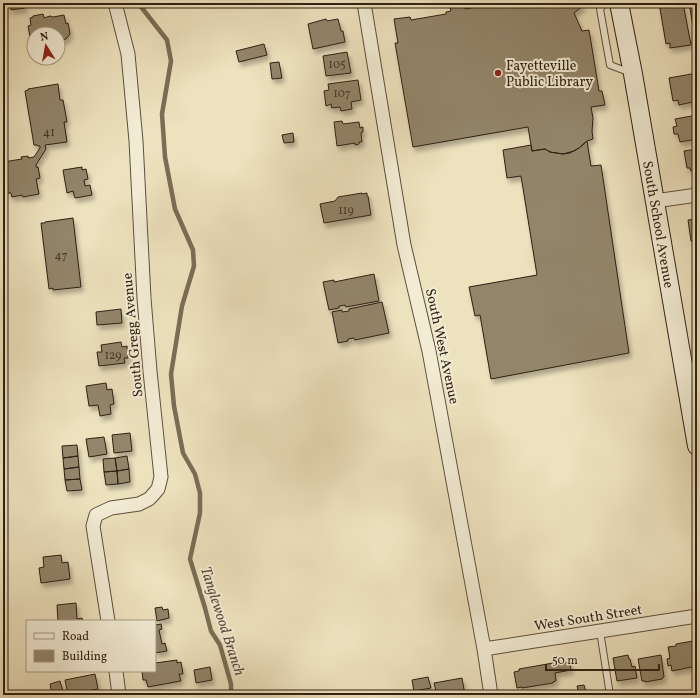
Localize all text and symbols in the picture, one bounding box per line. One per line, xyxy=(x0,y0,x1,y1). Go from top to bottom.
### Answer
north arrow xyxy=(26,26,66,66)
text: N xyxy=(39,30,50,46)
house number: 105 xyxy=(328,57,346,73)
place label: Fayetteville Public Library xyxy=(506,57,593,92)
marker: Fayetteville Public Library xyxy=(493,68,503,78)
house number: 107 xyxy=(333,86,351,102)
house number: 41 xyxy=(43,125,55,141)
street label: South School Avenue xyxy=(637,160,678,290)
house number: 119 xyxy=(338,203,354,219)
house number: 47 xyxy=(55,248,68,264)
street label: South Gregg Avenue xyxy=(119,272,148,398)
street label: South West Avenue xyxy=(420,287,463,406)
house number: 129 xyxy=(104,348,122,364)
water label: Tanglewood Branch xyxy=(194,564,249,679)
street label: West South Street xyxy=(533,601,644,636)
legend xyxy=(26,620,156,672)
text: Road xyxy=(62,629,89,645)
scale bar xyxy=(546,646,659,672)
text: Building xyxy=(62,649,107,665)
text: 50 m xyxy=(552,653,578,669)

